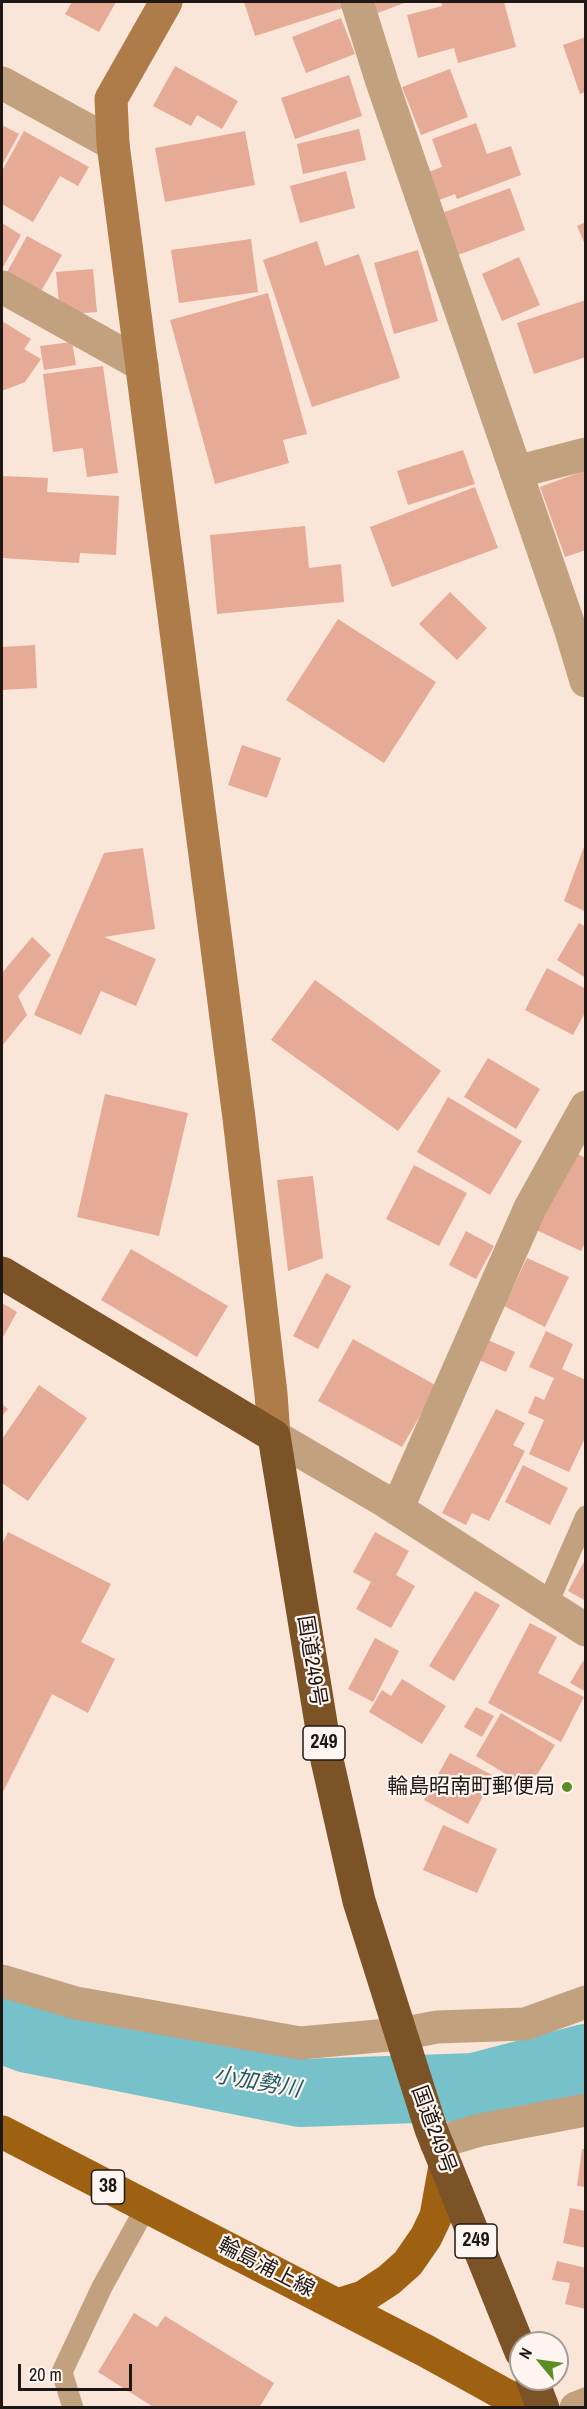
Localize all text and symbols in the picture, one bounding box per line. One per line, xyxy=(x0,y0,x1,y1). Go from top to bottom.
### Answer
street label: 国道249号 xyxy=(291,1614,331,1708)
road number: 249 xyxy=(303,1726,345,1760)
place label: 輪島昭南町郵便局 xyxy=(387,1774,555,1800)
marker: 輪島昭南町郵便局 xyxy=(560,1780,574,1794)
water label: 小加勢川 xyxy=(211,2062,303,2104)
street label: 国道249号 xyxy=(405,2083,461,2177)
road number: 38 xyxy=(92,2170,124,2204)
road number: 249 xyxy=(455,2224,497,2258)
street label: 輪島浦上線 xyxy=(214,2233,318,2303)
north arrow xyxy=(509,2331,569,2391)
text: N xyxy=(513,2344,537,2363)
scale bar xyxy=(21,2352,135,2390)
text: 20 m xyxy=(29,2362,62,2387)

